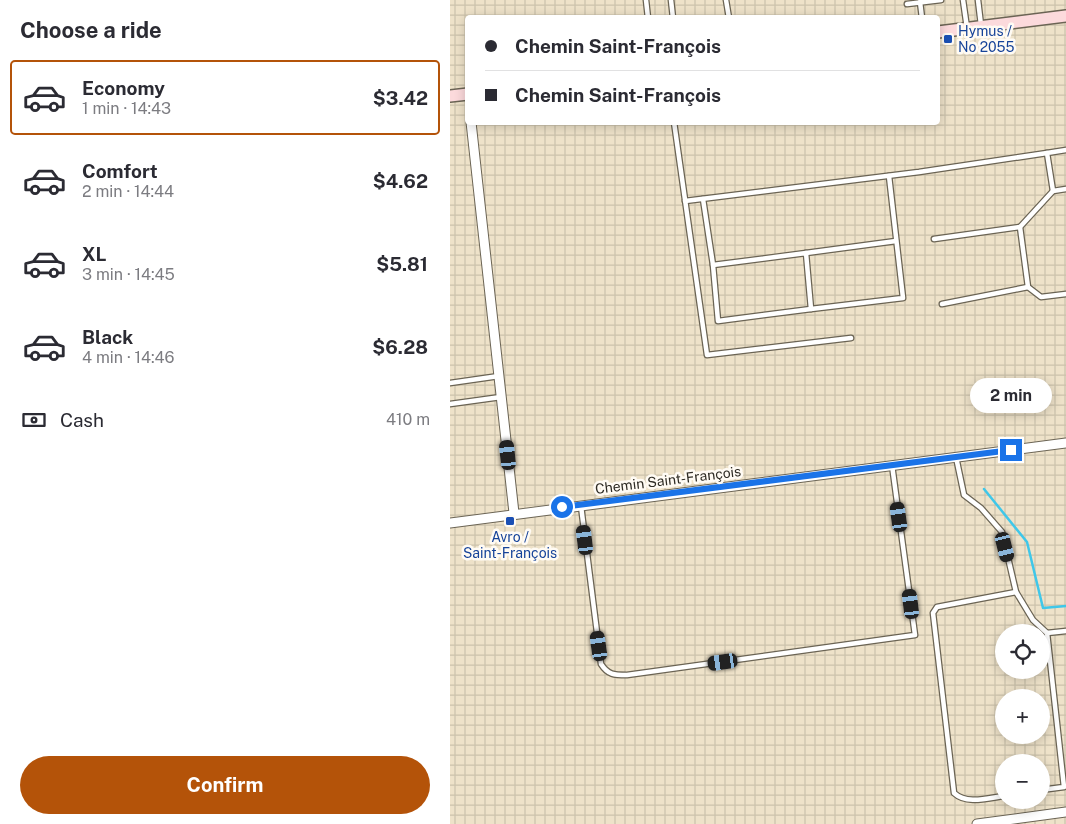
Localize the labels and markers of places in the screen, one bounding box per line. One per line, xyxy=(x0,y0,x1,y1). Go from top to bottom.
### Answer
place label: Hymus / No 2055 xyxy=(958,23,1015,55)
marker: Hymus / No 2055 xyxy=(942,33,954,45)
marker: Avro / Saint-François xyxy=(504,515,516,527)
place label: Avro / Saint-François xyxy=(463,529,557,561)

